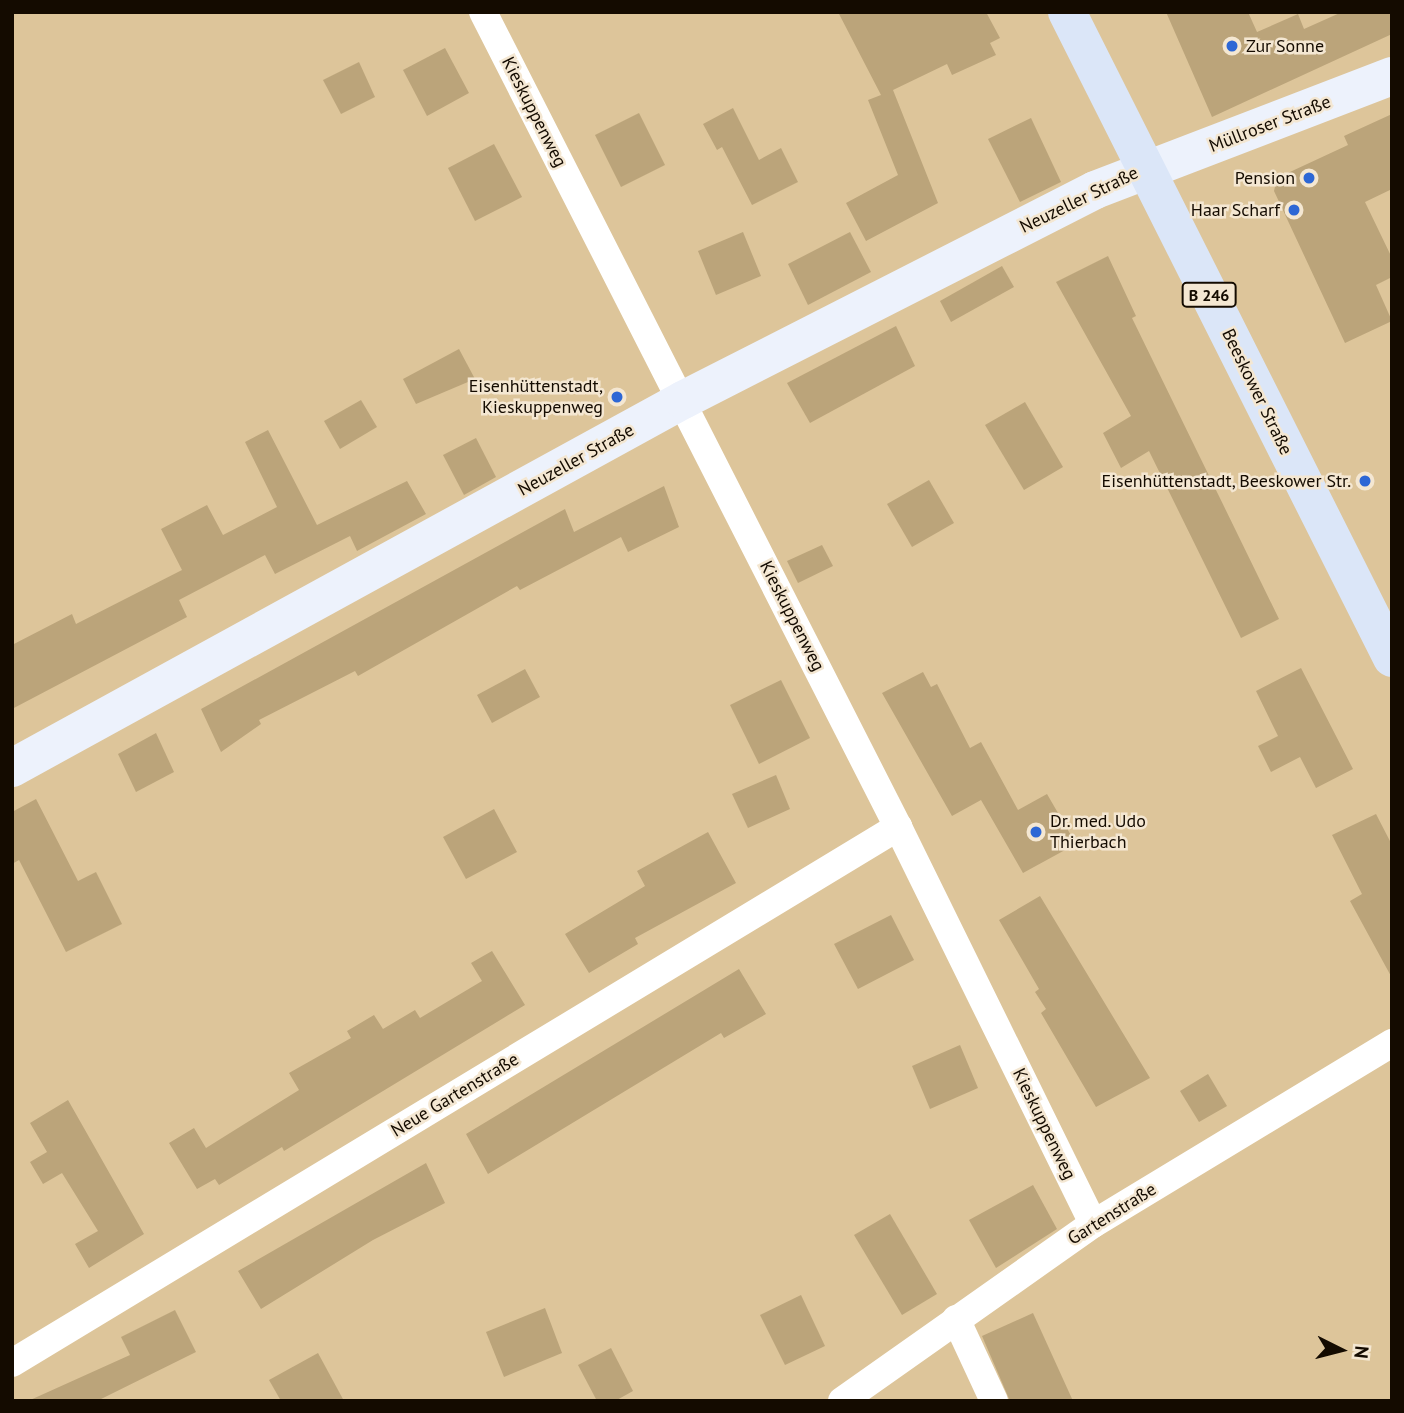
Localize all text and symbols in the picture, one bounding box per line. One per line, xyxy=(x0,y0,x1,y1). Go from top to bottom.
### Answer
place label: Zur Sonne xyxy=(1246,35,1324,57)
marker: Zur Sonne xyxy=(1224,38,1240,54)
street label: Kieskuppenweg xyxy=(497,53,571,171)
street label: Müllroser Straße xyxy=(1206,91,1334,157)
street label: Neuzeller Straße xyxy=(1016,162,1142,238)
place label: Pension xyxy=(1235,167,1295,189)
marker: Pension xyxy=(1301,170,1317,186)
place label: Haar Scharf xyxy=(1191,199,1280,221)
marker: Haar Scharf xyxy=(1286,202,1302,218)
road number: B 246 xyxy=(1181,282,1237,308)
street label: Beeskower Straße xyxy=(1217,325,1297,459)
place label: Eisenhüttenstadt, Kieskuppenweg xyxy=(469,376,603,418)
marker: Eisenhüttenstadt, Kieskuppenweg xyxy=(609,389,625,405)
street label: Neuzeller Straße xyxy=(514,419,638,501)
place label: Eisenhüttenstadt, Beeskower Str. xyxy=(1100,470,1351,492)
marker: Eisenhüttenstadt, Beeskower Str. xyxy=(1357,473,1373,489)
street label: Kieskuppenweg xyxy=(755,557,829,675)
place label: Dr. med. Udo Thierbach xyxy=(1050,811,1149,854)
marker: Dr. med. Udo Thierbach xyxy=(1028,824,1044,840)
street label: Neue Gartenstraße xyxy=(387,1048,523,1142)
street label: Kieskuppenweg xyxy=(1008,1065,1080,1183)
street label: Gartenstraße xyxy=(1064,1178,1160,1250)
north arrow xyxy=(1306,1315,1376,1385)
text: N xyxy=(1349,1345,1374,1360)

